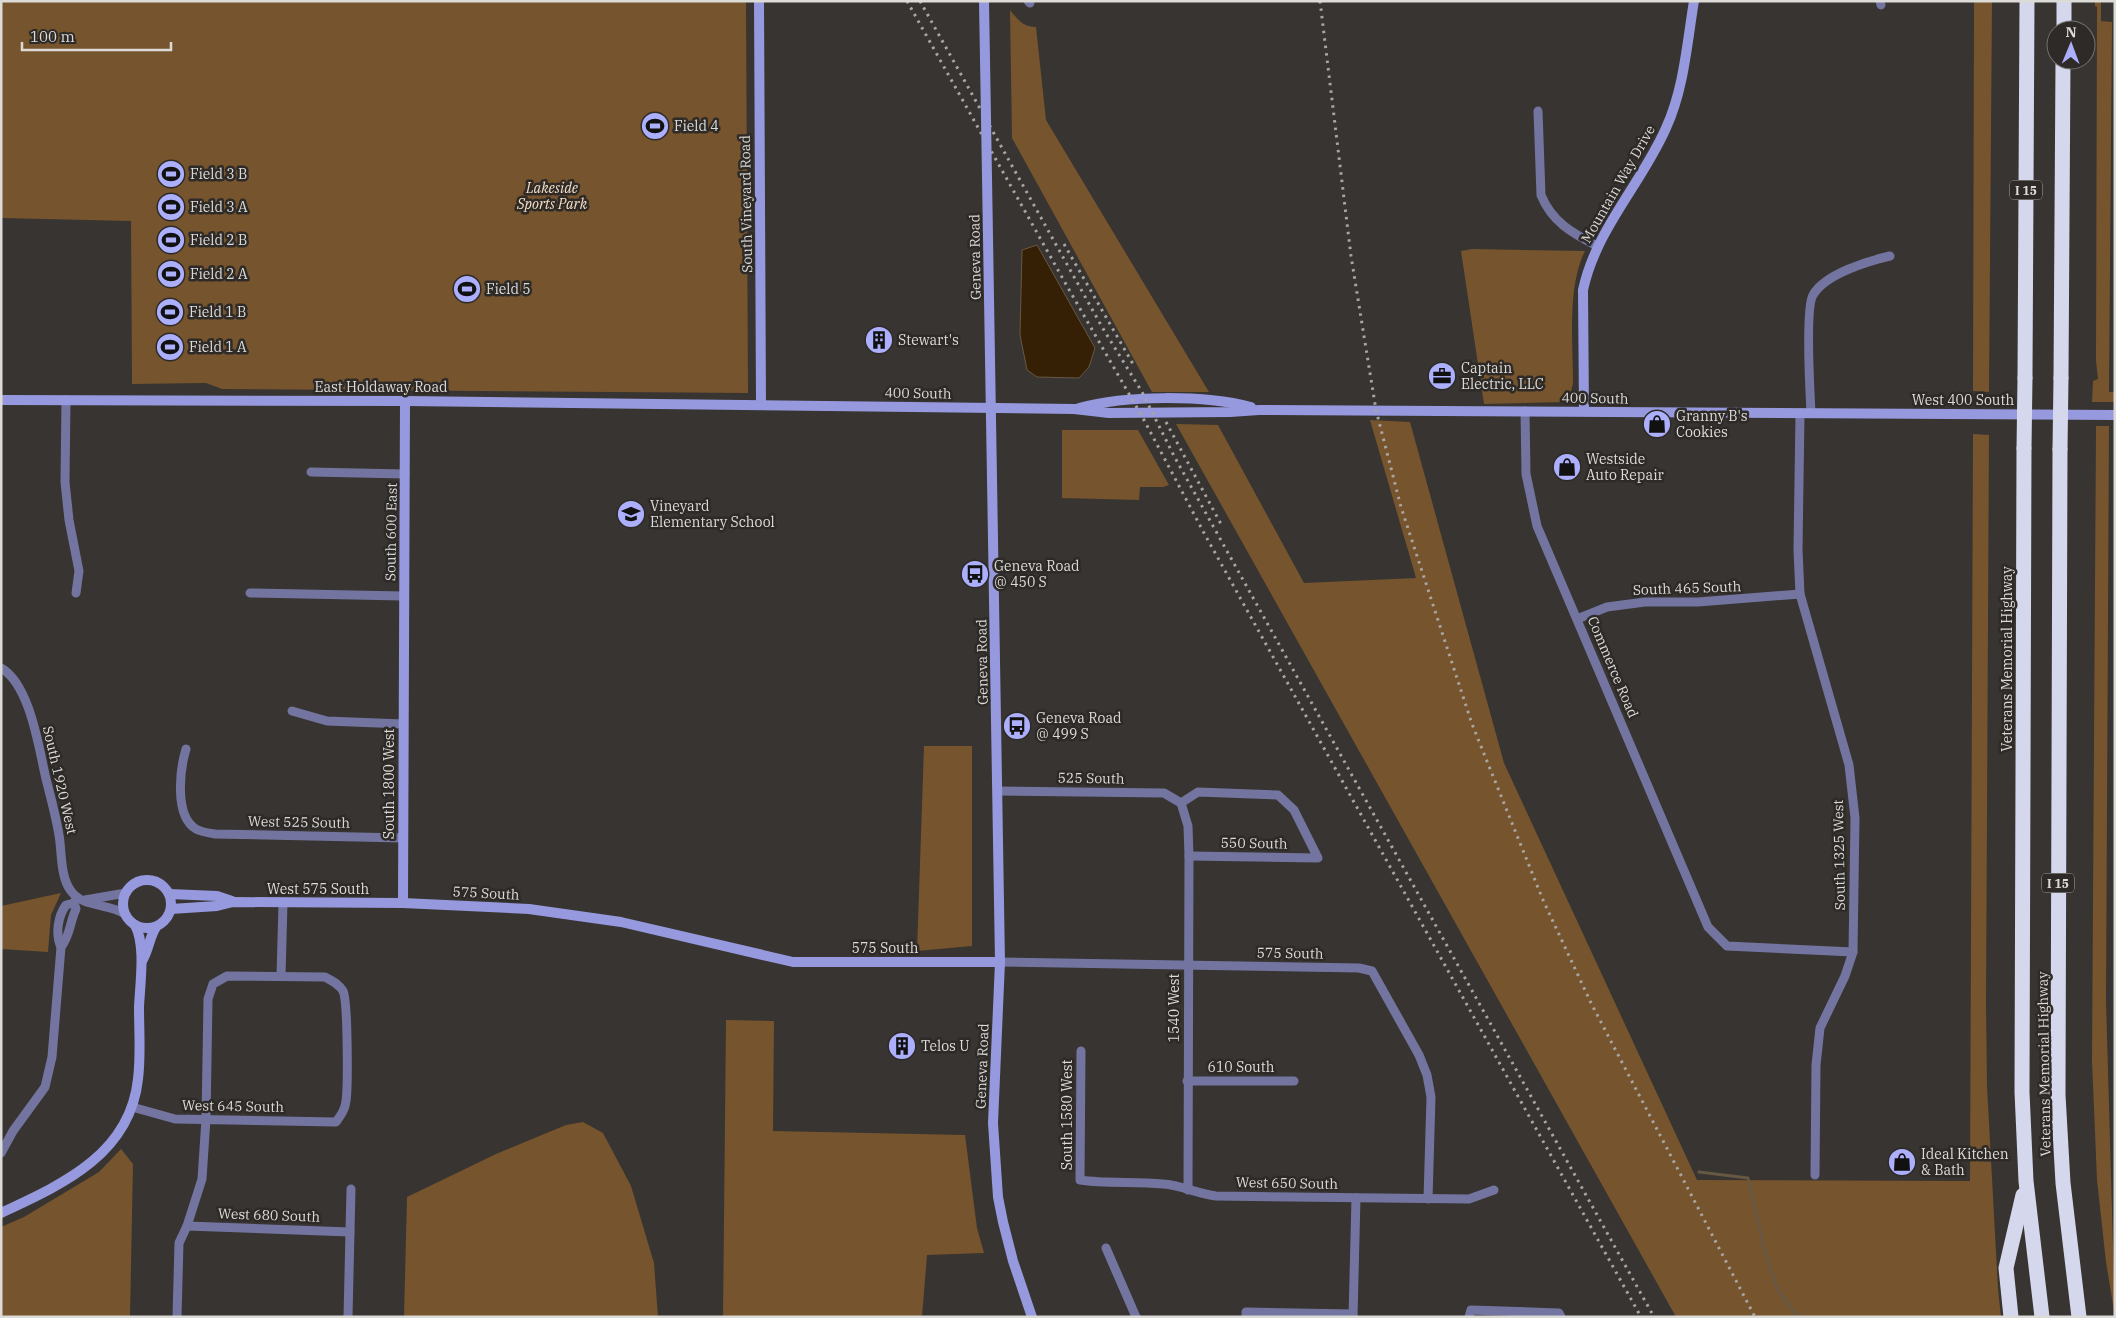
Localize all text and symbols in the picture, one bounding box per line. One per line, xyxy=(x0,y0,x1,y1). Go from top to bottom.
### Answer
scale bar xyxy=(22,20,171,52)
north arrow xyxy=(2046,20,2096,70)
text: N xyxy=(2066,23,2077,41)
text: 100 m xyxy=(30,27,75,46)
sports icon: Field 4 xyxy=(640,111,670,141)
place label: Field 4 xyxy=(674,117,719,135)
street label: Mountain Way Drive xyxy=(1577,122,1659,246)
street label: South Vineyard Road xyxy=(736,134,756,273)
sports icon: Field 3 B xyxy=(156,159,186,189)
place label: Field 3 B xyxy=(190,165,247,183)
park label: Lakeside Sports Park xyxy=(516,179,588,213)
road number: I 15 xyxy=(2010,180,2042,200)
sports icon: Field 3 A xyxy=(156,192,186,222)
place label: Field 3 A xyxy=(190,198,248,216)
street label: Geneva Road xyxy=(965,214,985,300)
sports icon: Field 2 B xyxy=(156,225,186,255)
place label: Field 2 B xyxy=(190,231,247,249)
sports icon: Field 2 A xyxy=(156,259,186,289)
place label: Field 2 A xyxy=(190,265,248,283)
sports icon: Field 5 xyxy=(452,274,482,304)
place label: Field 5 xyxy=(486,280,531,298)
sports icon: Field 1 B xyxy=(155,297,185,327)
place label: Field 1 B xyxy=(189,303,246,321)
building icon: Stewart's xyxy=(864,325,894,355)
place label: Stewart's xyxy=(898,331,959,349)
sports icon: Field 1 A xyxy=(155,332,185,362)
place label: Field 1 A xyxy=(189,338,247,356)
place label: Captain Electric, LLC xyxy=(1461,359,1544,393)
office icon: Captain Electric, LLC xyxy=(1427,361,1457,391)
street label: East Holdaway Road xyxy=(314,378,448,396)
street label: 400 South xyxy=(884,383,952,403)
street label: 400 South xyxy=(1561,388,1629,408)
street label: West 400 South xyxy=(1912,391,2014,409)
place label: Granny B's Cookies xyxy=(1676,407,1748,441)
shop icon: Granny B's Cookies xyxy=(1642,409,1672,439)
place label: Westside Auto Repair xyxy=(1586,450,1665,484)
shop icon: Westside Auto Repair xyxy=(1552,452,1582,482)
street label: South 600 East xyxy=(381,483,401,581)
place label: Vineyard Elementary School xyxy=(650,497,775,531)
school or university icon: Vineyard Elementary School xyxy=(616,499,646,529)
place label: Geneva Road @ 450 S xyxy=(994,557,1080,591)
bus stop icon: Geneva Road @ 450 S xyxy=(960,559,990,589)
street label: Veterans Memorial Highway xyxy=(1998,566,2016,752)
street label: South 465 South xyxy=(1632,577,1742,599)
street label: Commerce Road xyxy=(1584,614,1643,721)
street label: Geneva Road xyxy=(972,619,992,705)
place label: Geneva Road @ 499 S xyxy=(1036,709,1122,743)
bus stop icon: Geneva Road @ 499 S xyxy=(1002,711,1032,741)
street label: South 1920 West xyxy=(39,724,81,836)
street label: South 1800 West xyxy=(380,729,398,839)
street label: 525 South xyxy=(1057,768,1125,788)
street label: South 1325 West xyxy=(1829,799,1849,910)
street label: West 525 South xyxy=(248,812,351,832)
street label: 550 South xyxy=(1220,833,1288,853)
road number: I 15 xyxy=(2042,874,2074,892)
street label: West 575 South xyxy=(267,880,369,898)
street label: 575 South xyxy=(452,882,520,904)
street label: 575 South xyxy=(852,939,919,957)
street label: 575 South xyxy=(1256,943,1324,963)
street label: Veterans Memorial Highway xyxy=(2033,971,2055,1157)
street label: 1540 West xyxy=(1165,973,1183,1042)
street label: Geneva Road xyxy=(972,1022,993,1109)
building icon: Telos U xyxy=(887,1031,917,1061)
place label: Telos U xyxy=(921,1037,969,1055)
street label: 610 South xyxy=(1208,1058,1275,1076)
street label: South 1580 West xyxy=(1058,1060,1076,1170)
street label: West 645 South xyxy=(182,1096,285,1116)
place label: Ideal Kitchen & Bath xyxy=(1921,1145,2009,1179)
shop icon: Ideal Kitchen & Bath xyxy=(1887,1147,1917,1177)
street label: West 650 South xyxy=(1236,1173,1339,1193)
street label: West 680 South xyxy=(218,1204,321,1226)

